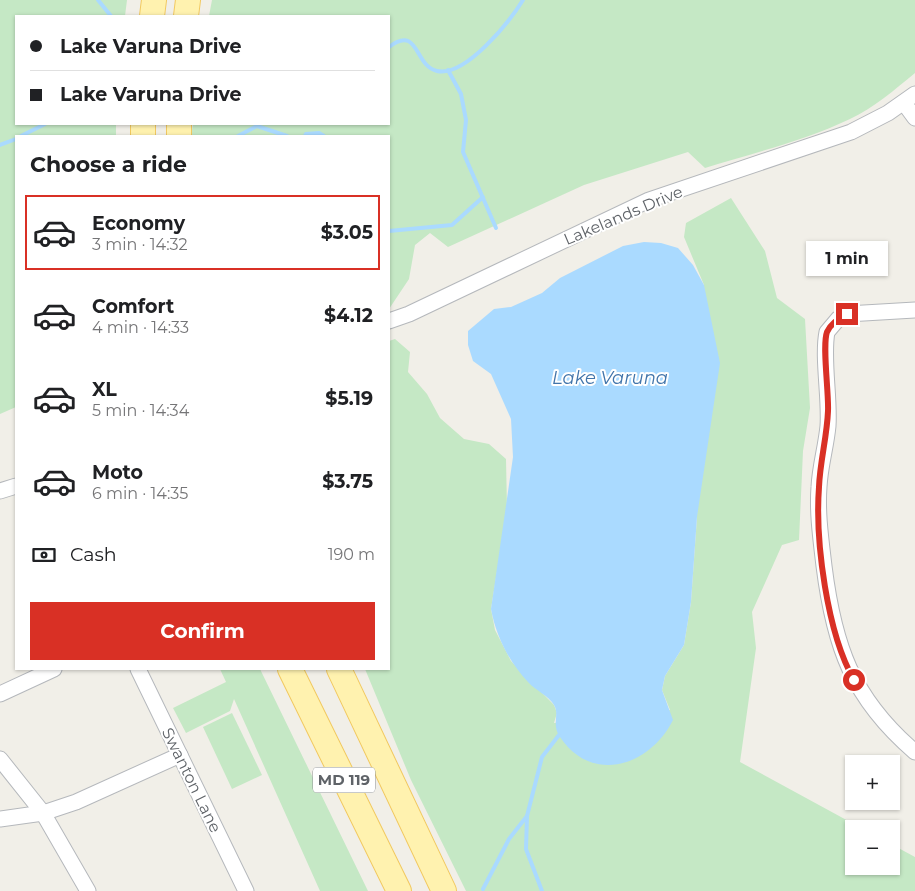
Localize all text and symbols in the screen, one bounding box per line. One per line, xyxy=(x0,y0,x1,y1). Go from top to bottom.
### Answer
text: Lake Varuna Drive xyxy=(60,35,242,58)
text: Lake Varuna Drive xyxy=(60,83,242,106)
text: Choose a ride xyxy=(30,151,187,178)
street label: Lakelands Drive xyxy=(561,182,685,249)
icon: car xyxy=(32,210,77,255)
text: Economy xyxy=(92,212,185,235)
text: $3.05 xyxy=(321,221,373,244)
text: 3 min · 14:32 xyxy=(92,235,188,254)
callout: 1 min xyxy=(806,242,888,276)
text: 1 min xyxy=(825,249,869,268)
icon: car xyxy=(32,293,77,338)
text: Comfort xyxy=(92,295,174,318)
route end xyxy=(836,303,858,325)
text: $4.12 xyxy=(324,304,373,327)
text: 4 min · 14:33 xyxy=(92,318,189,337)
water label: Lake Varuna xyxy=(552,367,668,389)
icon: car xyxy=(32,376,77,421)
text: XL xyxy=(92,378,117,401)
text: $5.19 xyxy=(325,387,373,410)
text: 5 min · 14:34 xyxy=(92,401,189,420)
icon: car xyxy=(32,459,77,504)
text: Moto xyxy=(92,461,143,484)
text: $3.75 xyxy=(322,470,373,493)
text: 6 min · 14:35 xyxy=(92,484,188,503)
icon: cash xyxy=(30,541,58,569)
text: Cash xyxy=(70,543,117,566)
text: 190 m xyxy=(328,545,375,564)
button: Confirm xyxy=(30,602,375,660)
route start xyxy=(843,669,865,691)
street label: Swanton Lane xyxy=(158,725,225,836)
map controls xyxy=(845,755,900,875)
button: + xyxy=(845,755,900,810)
road number: MD 119 xyxy=(313,768,375,792)
button: − xyxy=(845,820,900,875)

